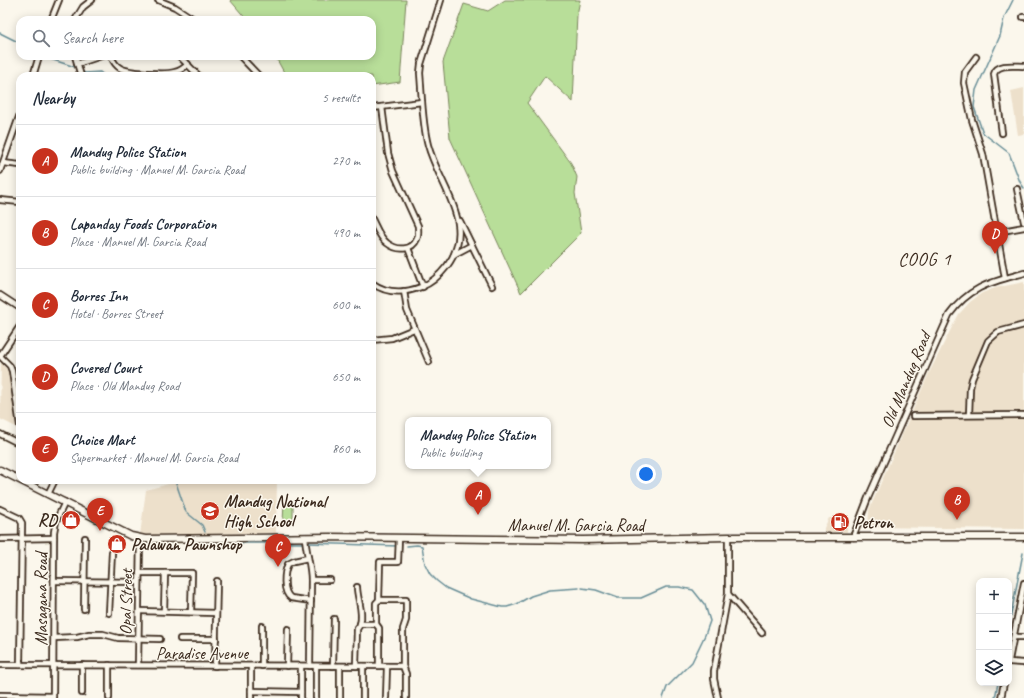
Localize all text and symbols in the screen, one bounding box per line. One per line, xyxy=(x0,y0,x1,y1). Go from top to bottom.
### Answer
search box xyxy=(16,16,376,60)
icon: search xyxy=(30,27,52,49)
text: Search here xyxy=(62,29,123,48)
text: Nearby xyxy=(32,88,75,109)
text: 5 results xyxy=(322,90,360,106)
text: Mandug Police Station xyxy=(70,143,186,162)
text: A xyxy=(42,153,48,169)
text: 270 m xyxy=(332,153,360,169)
text: Public building · Manuel M. Garcia Road xyxy=(70,162,245,178)
text: Lapanday Foods Corporation xyxy=(70,215,216,234)
pin: D xyxy=(982,221,1008,254)
text: B xyxy=(42,225,48,241)
text: 490 m xyxy=(332,225,360,241)
text: Place · Manuel M. Garcia Road xyxy=(70,234,206,250)
district label: COOG 1 xyxy=(898,248,952,270)
text: Borres Inn xyxy=(70,287,128,306)
text: C xyxy=(42,297,48,313)
text: 600 m xyxy=(332,297,360,313)
text: Hotel · Borres Street xyxy=(70,306,162,322)
street label: Old Mandug Road xyxy=(876,327,936,431)
text: Covered Court xyxy=(70,359,141,378)
text: D xyxy=(41,369,49,385)
text: 650 m xyxy=(332,369,360,385)
text: Place · Old Mandug Road xyxy=(70,378,180,394)
popup xyxy=(405,417,551,469)
text: Mandug Police Station xyxy=(420,426,536,445)
text: Choice Mart xyxy=(70,431,135,450)
text: E xyxy=(42,441,48,457)
text: 860 m xyxy=(332,441,360,457)
text: Public building xyxy=(420,445,482,461)
text: Supermarket · Manuel M. Garcia Road xyxy=(70,450,238,466)
your location xyxy=(636,464,656,484)
pin: A xyxy=(465,482,491,515)
pin: B xyxy=(944,487,970,520)
place label: Mandug National High School xyxy=(224,491,329,532)
pin: E xyxy=(87,498,113,531)
school or university icon: Mandug National High School xyxy=(199,500,221,522)
shop icon: RD xyxy=(60,509,82,531)
place label: RD xyxy=(38,510,59,531)
fuel station icon: Petron xyxy=(829,511,851,533)
place label: Petron xyxy=(854,512,894,533)
street label: Manuel M. Garcia Road xyxy=(508,515,646,536)
shop icon: Palawan Pawnshop xyxy=(106,533,128,555)
place label: Palawan Pawnshop xyxy=(131,534,243,555)
pin: C xyxy=(265,534,291,567)
street label: Masagana Road xyxy=(31,550,52,646)
street label: Opal Street xyxy=(115,566,137,635)
map controls xyxy=(976,578,1012,686)
button: + xyxy=(976,578,1012,614)
button: − xyxy=(976,614,1012,650)
street label: Paradise Avenue xyxy=(156,643,249,664)
button: layers xyxy=(976,650,1012,686)

